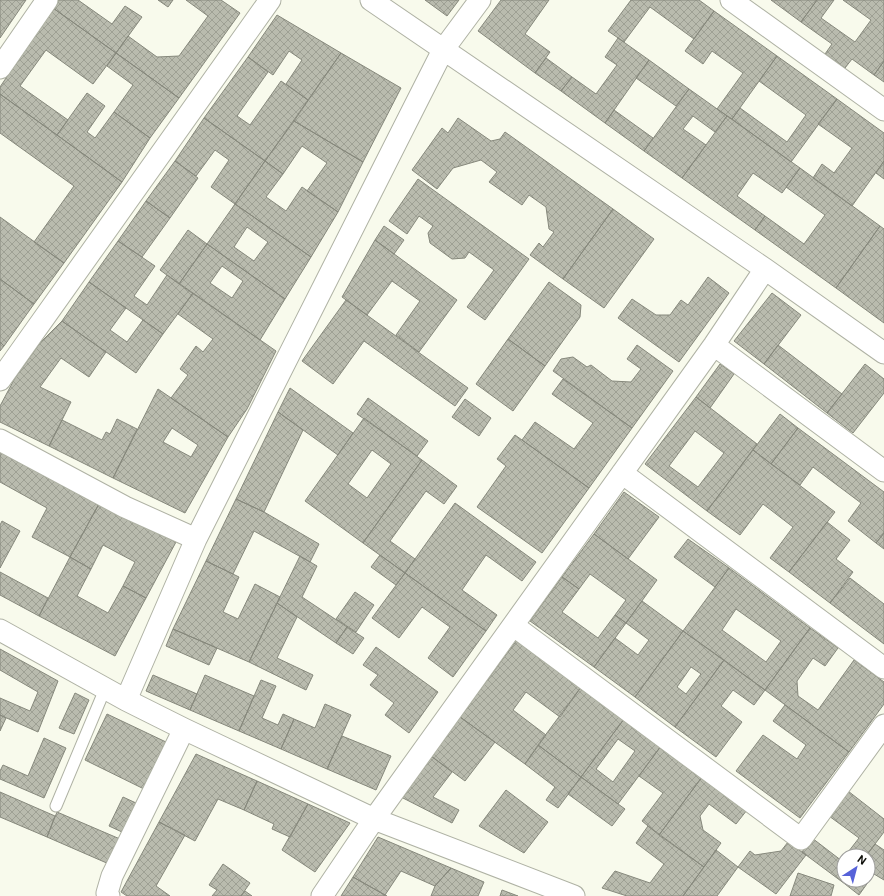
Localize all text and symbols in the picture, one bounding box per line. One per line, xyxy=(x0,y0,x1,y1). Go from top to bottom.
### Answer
north arrow xyxy=(836,848,876,888)
text: N xyxy=(855,853,869,868)

